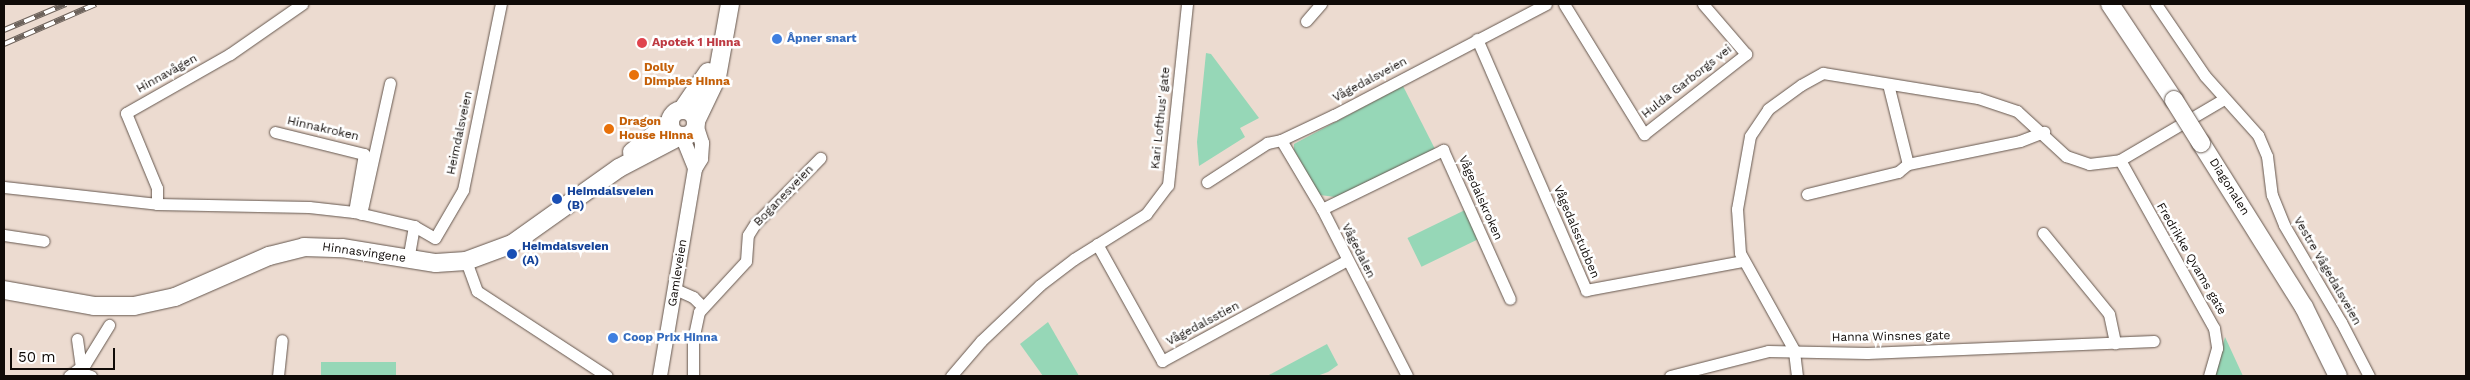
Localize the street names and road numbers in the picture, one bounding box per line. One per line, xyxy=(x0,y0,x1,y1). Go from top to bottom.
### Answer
street label: Hulda Garborgs vei xyxy=(1639,42,1735,122)
street label: Hinnavågen xyxy=(134,51,200,97)
street label: Vågedalsveien xyxy=(1330,54,1410,106)
street label: Kari Lofthus' gate xyxy=(1148,66,1174,170)
street label: Heimdalsveien xyxy=(444,90,476,176)
street label: Hinnakroken xyxy=(286,114,360,144)
street label: Vågedalskroken xyxy=(1455,153,1505,243)
street label: Diagonalen xyxy=(2206,156,2252,218)
street label: Boganesveien xyxy=(751,162,817,230)
street label: Vågedalsstubben xyxy=(1550,183,1602,281)
street label: Fredrikke Qvams gate xyxy=(2153,200,2229,318)
street label: Vestre Vågedalsveien xyxy=(2290,214,2364,328)
street label: Vågedalen xyxy=(1338,221,1378,281)
street label: Gamleveien xyxy=(666,238,690,308)
street label: Hinnasvingene xyxy=(321,240,407,266)
street label: Vågedalsstien xyxy=(1164,299,1242,349)
street label: Hanna Winsnes gate xyxy=(1831,329,1951,345)

